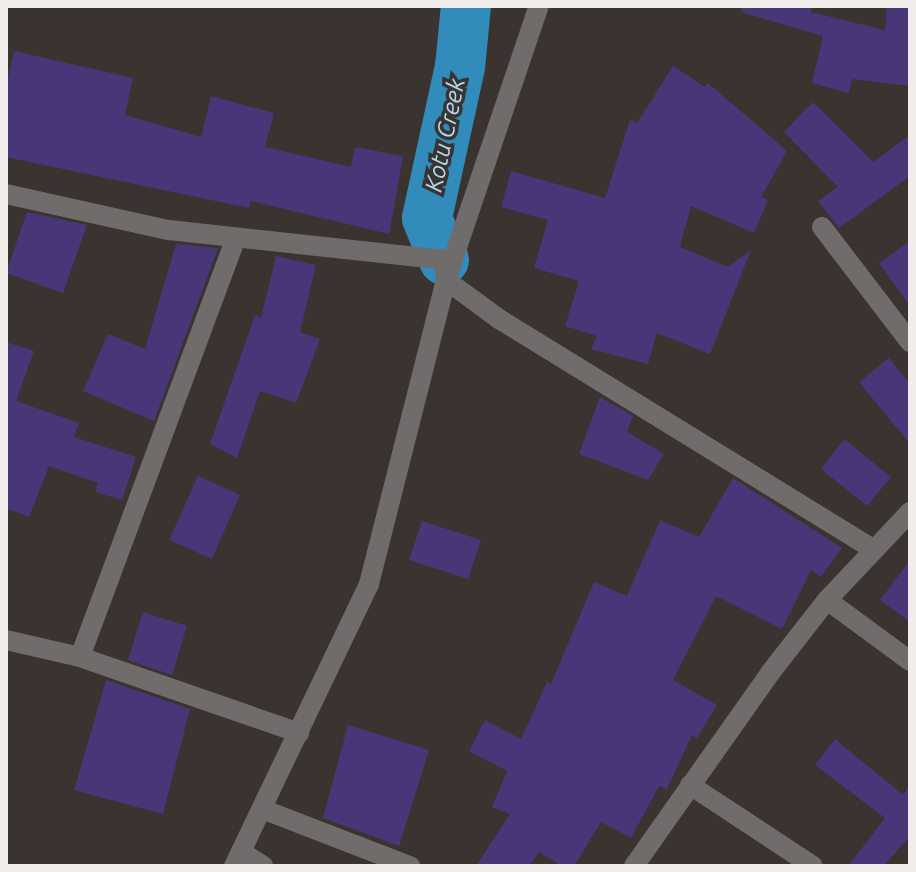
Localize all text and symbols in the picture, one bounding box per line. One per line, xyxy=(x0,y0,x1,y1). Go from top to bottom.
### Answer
water label: Kotu Creek xyxy=(419,76,471,194)

